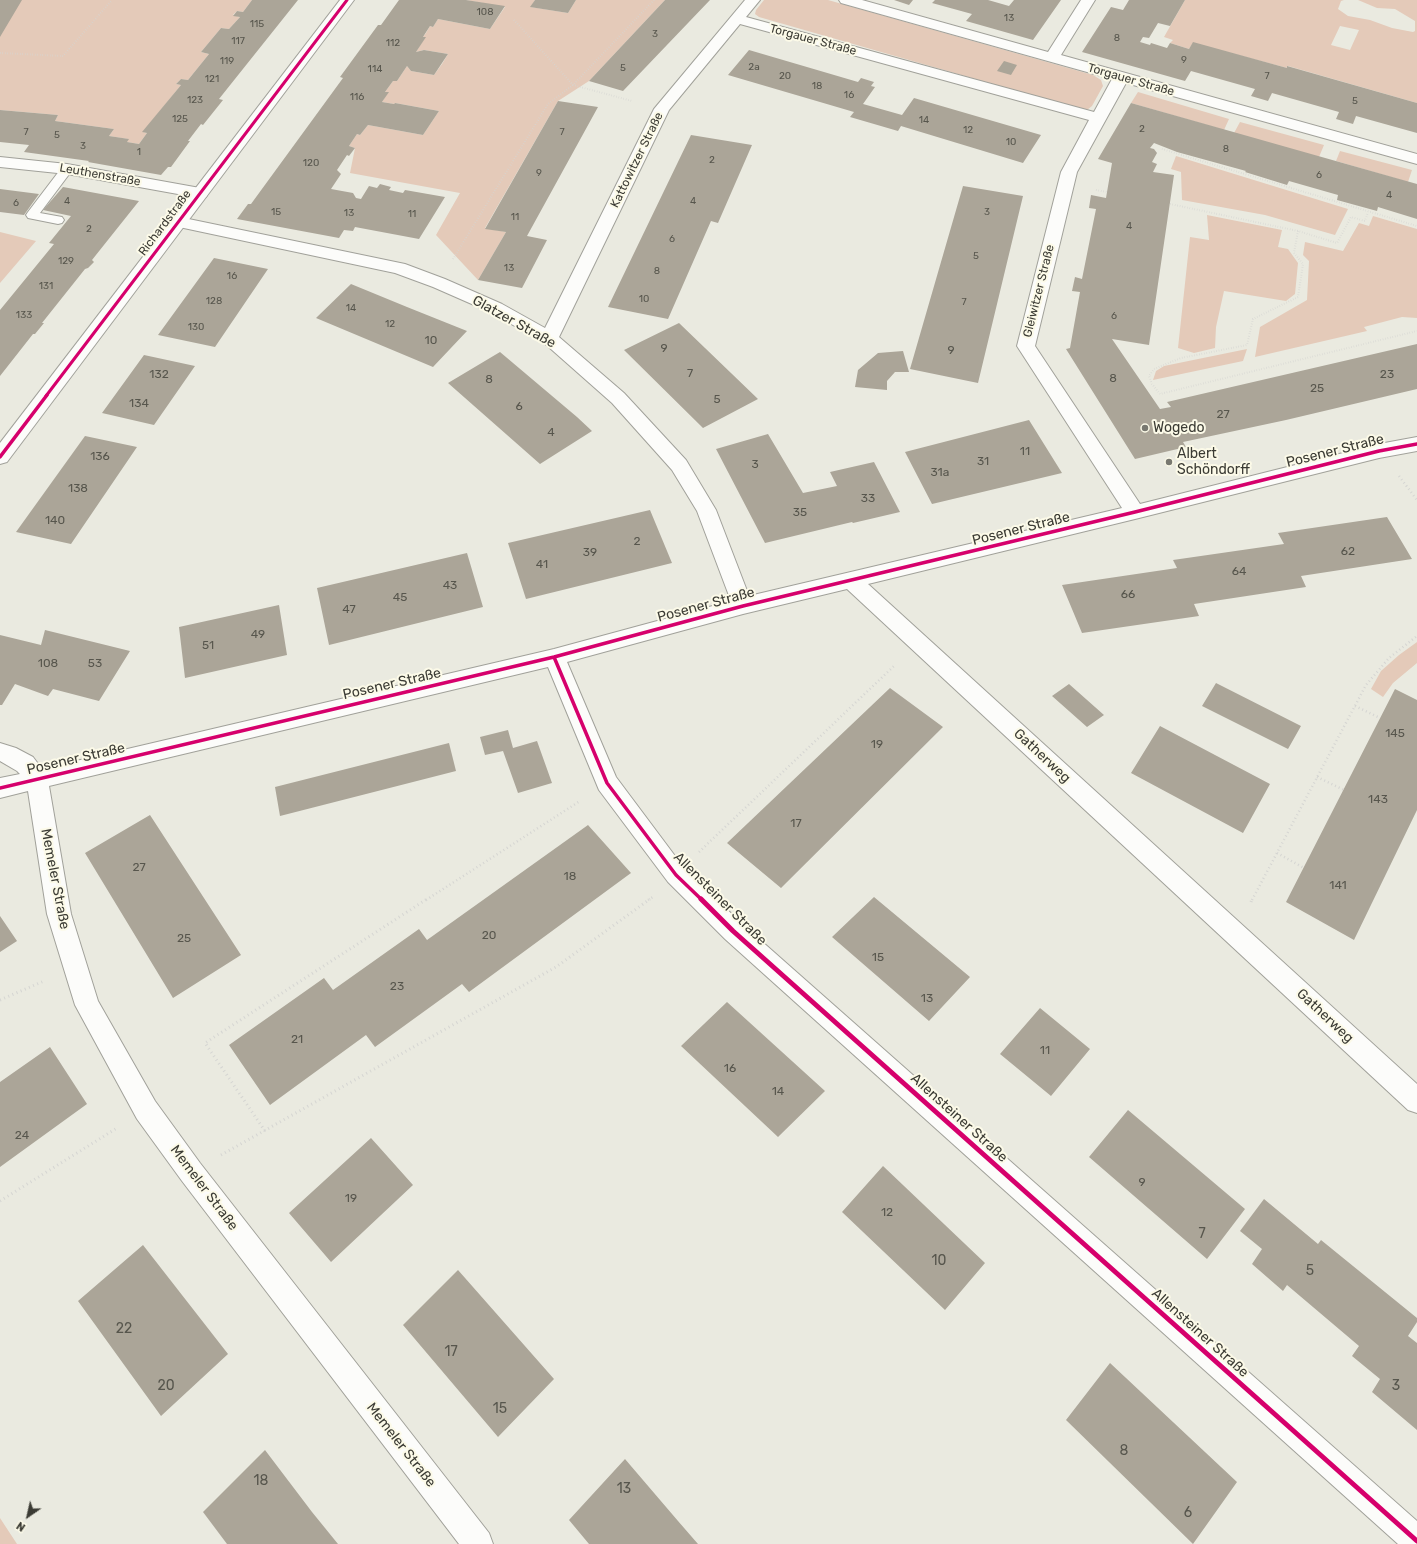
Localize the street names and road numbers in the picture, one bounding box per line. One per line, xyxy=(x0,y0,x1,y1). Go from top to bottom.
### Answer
street label: Torgauer Straße xyxy=(768,21,858,59)
street label: Torgauer Straße xyxy=(1086,61,1176,99)
street label: Kattowitzer Straße xyxy=(608,110,666,210)
street label: Leuthenstraße xyxy=(58,161,142,189)
street label: Richardstraße xyxy=(136,187,194,259)
street label: Gleiwitzer Straße xyxy=(1020,243,1058,339)
street label: Glatzer Straße xyxy=(469,292,559,352)
street label: Posener Straße xyxy=(1284,431,1386,471)
street label: Posener Straße xyxy=(970,509,1072,549)
street label: Posener Straße xyxy=(655,584,757,626)
street label: Posener Straße xyxy=(341,665,443,703)
street label: Gatherweg xyxy=(1010,725,1074,787)
street label: Posener Straße xyxy=(25,740,127,778)
street label: Memeler Straße xyxy=(37,827,73,931)
street label: Allensteiner Straße xyxy=(670,849,770,949)
street label: Gatherweg xyxy=(1293,985,1357,1047)
street label: Allensteiner Straße xyxy=(907,1070,1011,1166)
street label: Memeler Straße xyxy=(166,1142,242,1234)
street label: Allensteiner Straße xyxy=(1148,1285,1252,1381)
street label: Memeler Straße xyxy=(363,1399,439,1491)

